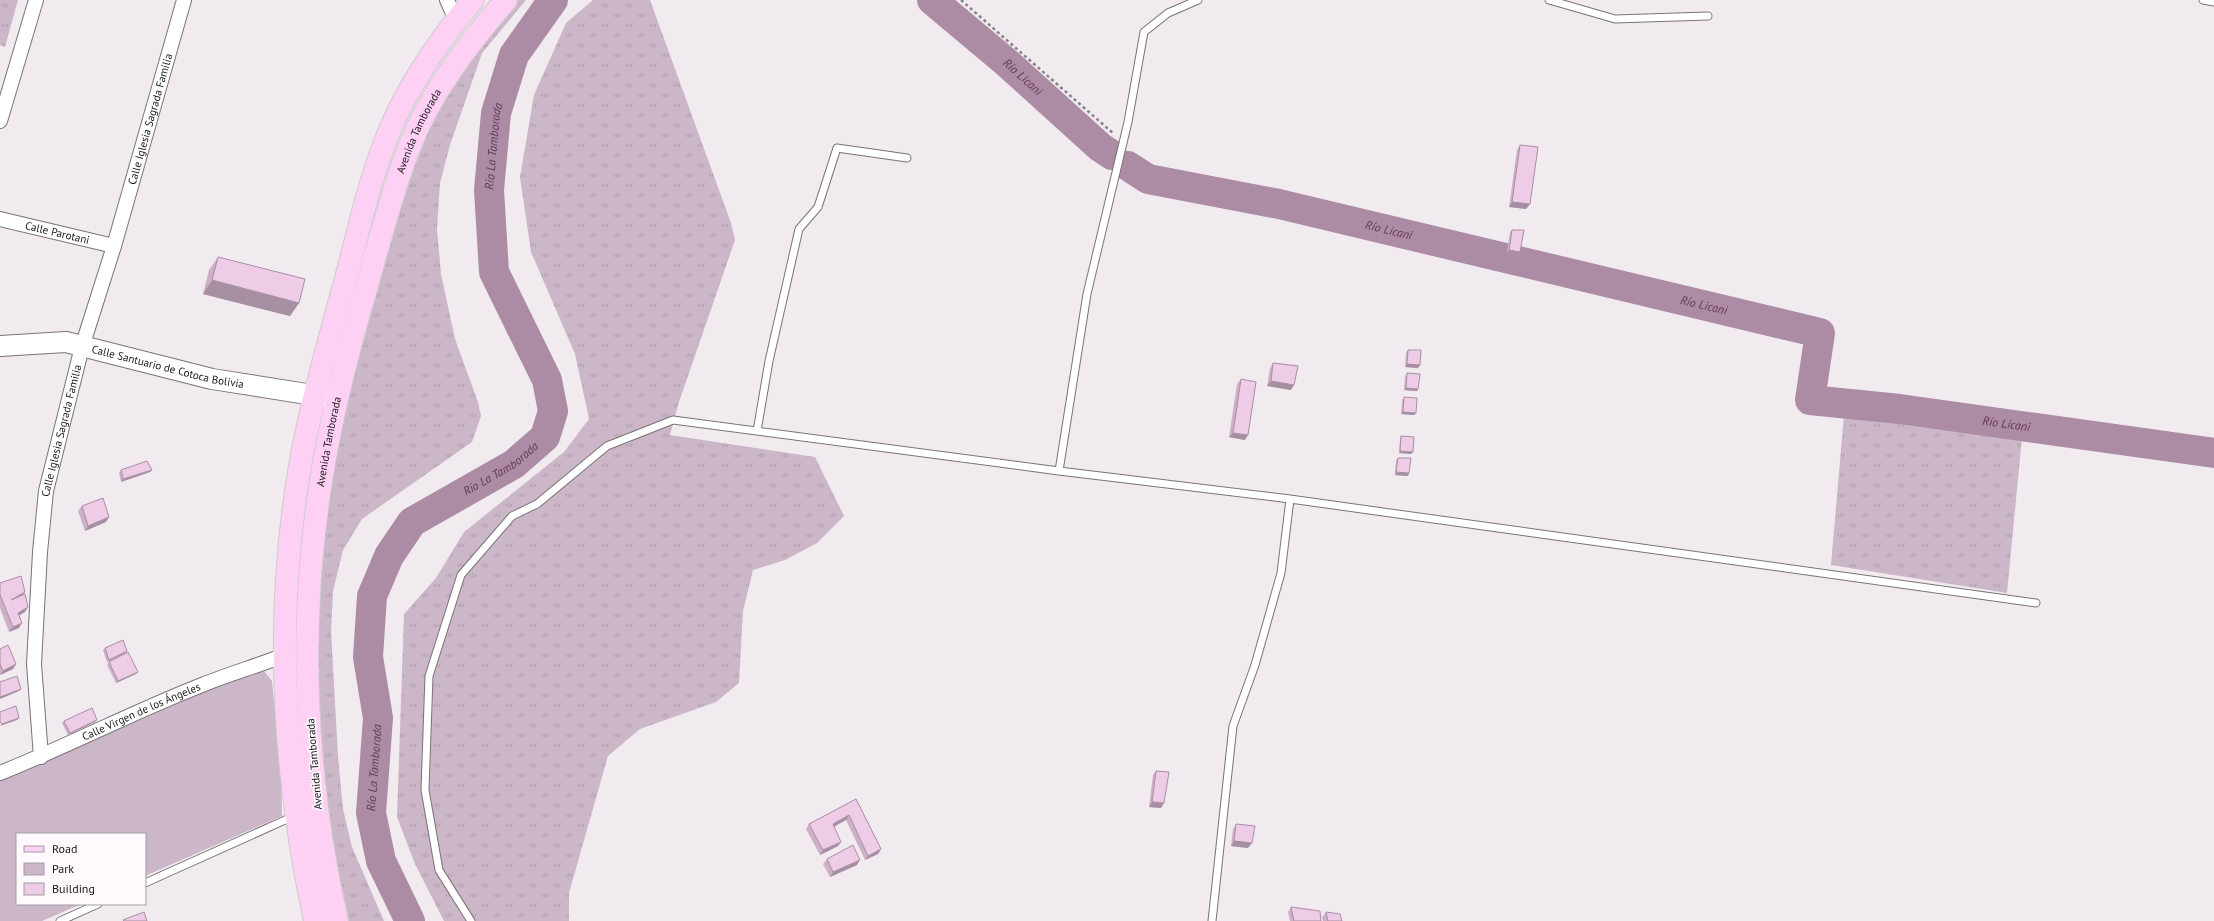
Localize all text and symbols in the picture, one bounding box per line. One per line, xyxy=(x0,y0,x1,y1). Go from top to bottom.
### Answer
street label: Calle Iglesia Sagrada Familia xyxy=(125,52,175,186)
water label: Río Licani xyxy=(1000,55,1046,99)
street label: Avenida Tamborada xyxy=(393,86,444,175)
water label: Río La Tamborada xyxy=(481,101,506,190)
water label: Río Licani xyxy=(1364,217,1415,243)
street label: Calle Parotani xyxy=(24,218,91,247)
water label: Río Licani xyxy=(1679,292,1730,318)
street label: Calle Santuario de Cotoca Bolivia xyxy=(90,342,245,391)
street label: Calle Iglesia Sagrada Familia xyxy=(38,363,84,497)
street label: Avenida Tamborada xyxy=(313,395,344,488)
water label: Río Licani xyxy=(1982,413,2032,434)
water label: Río La Tamborada xyxy=(460,438,541,498)
street label: Calle Virgen de los Ángeles xyxy=(80,679,203,744)
street label: Avenida Tamborada xyxy=(303,718,325,810)
water label: Río La Tamborada xyxy=(363,724,385,812)
legend xyxy=(16,833,146,905)
text: Road xyxy=(52,841,77,856)
text: Park xyxy=(52,861,74,876)
text: Building xyxy=(52,881,95,896)

